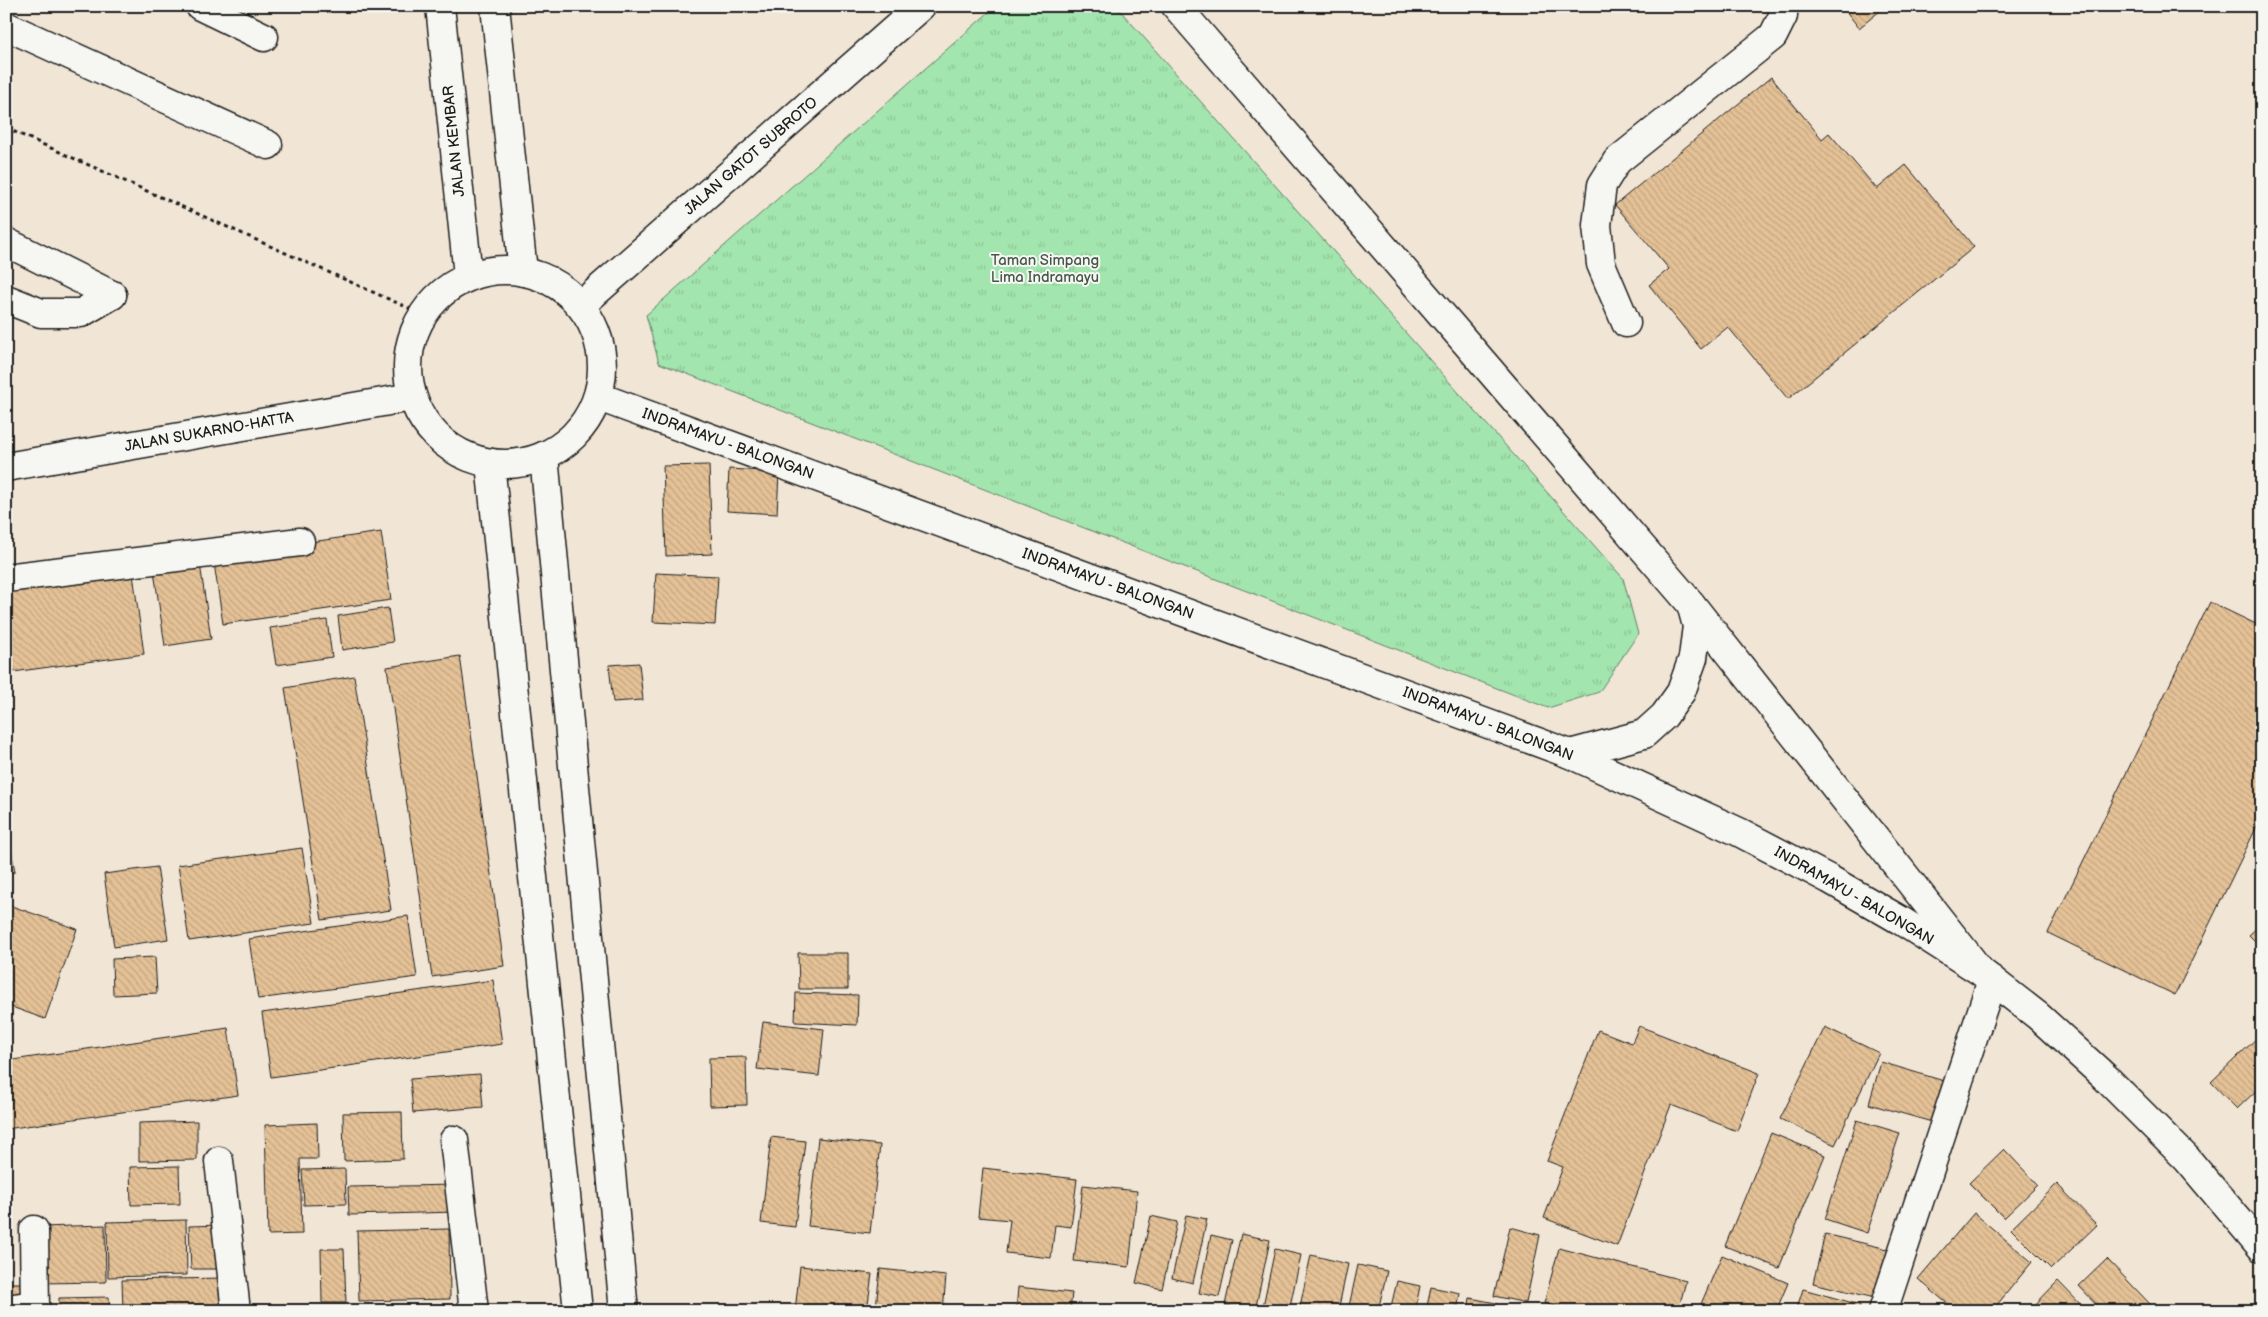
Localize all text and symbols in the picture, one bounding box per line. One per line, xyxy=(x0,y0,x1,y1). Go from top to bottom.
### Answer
street label: JALAN KEMBAR xyxy=(439,84,469,198)
street label: JALAN GATOT SUBROTO xyxy=(680,93,822,219)
park label: Taman Simpang Lima Indramayu xyxy=(991,251,1099,287)
street label: INDRAMAYU - BALONGAN xyxy=(640,404,816,484)
street label: JALAN SUKARNO-HATTA xyxy=(123,408,296,456)
street label: INDRAMAYU - BALONGAN xyxy=(1020,544,1196,624)
street label: INDRAMAYU - BALONGAN xyxy=(1400,683,1576,765)
street label: INDRAMAYU - BALONGAN xyxy=(1771,842,1937,950)

